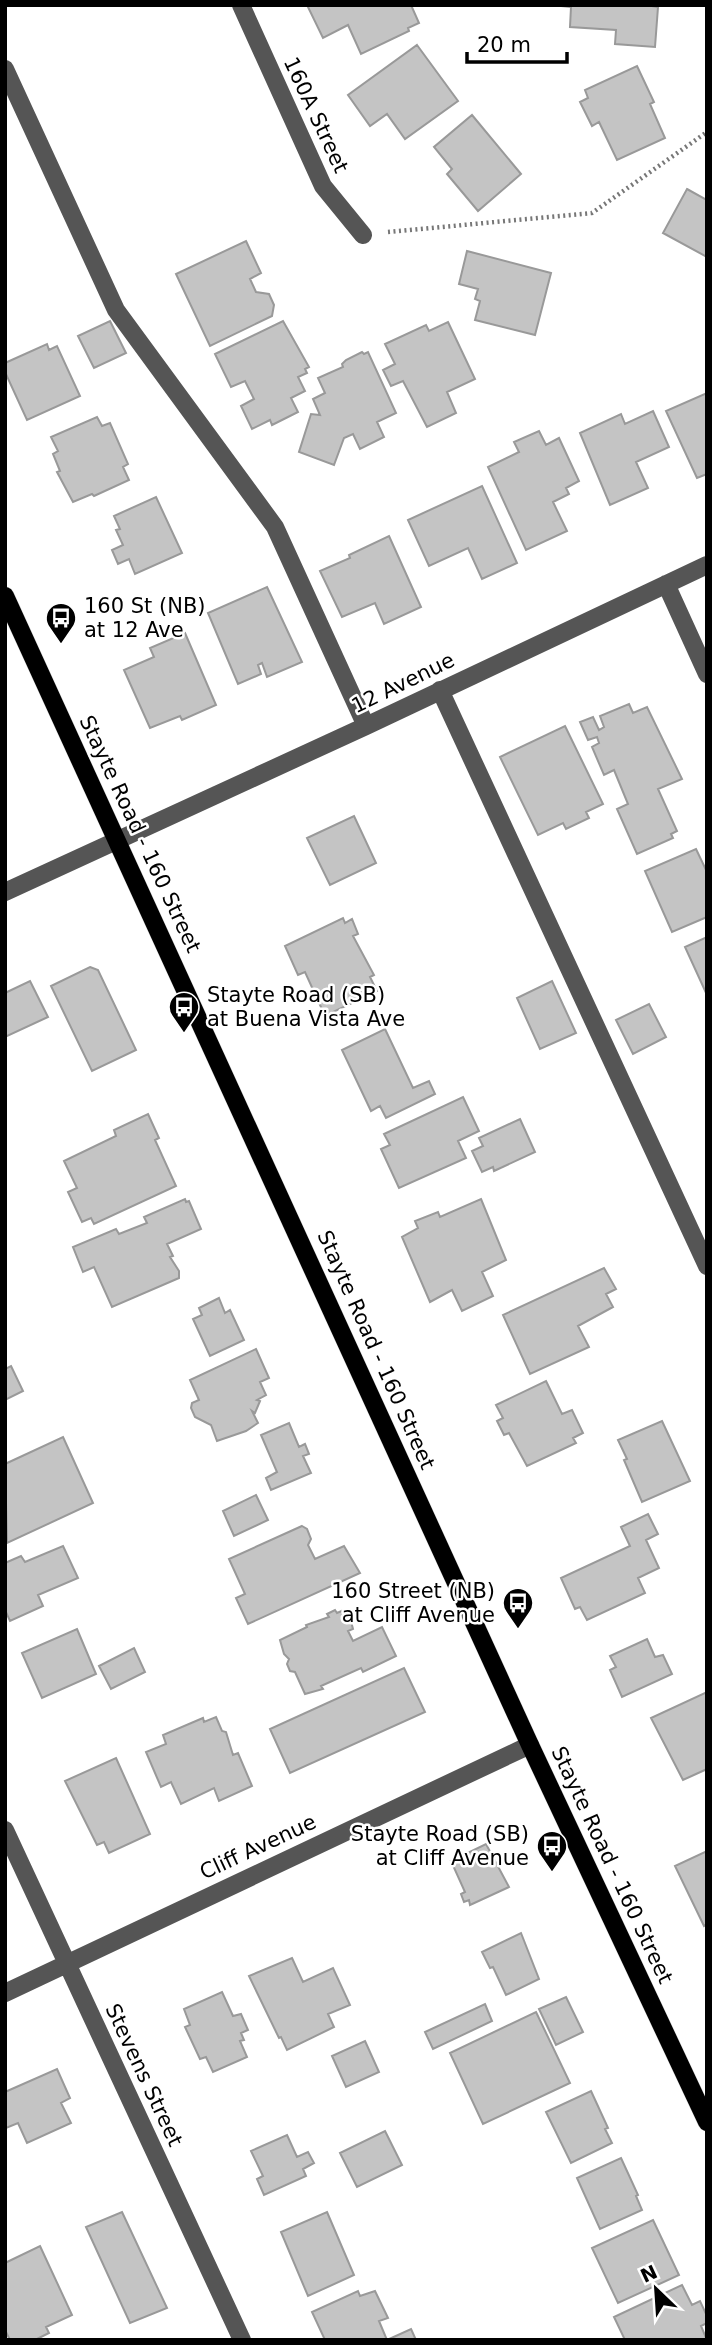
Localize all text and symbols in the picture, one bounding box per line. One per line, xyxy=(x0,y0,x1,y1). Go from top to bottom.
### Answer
scale bar xyxy=(467,21,567,65)
text: 20 m xyxy=(477,33,531,57)
street label: 160A Street xyxy=(279,53,353,177)
place label: 160 St (NB) at 12 Ave xyxy=(84,594,206,642)
bus stop icon: 160 St (NB) at 12 Ave xyxy=(44,601,78,645)
street label: 12 Avenue xyxy=(348,648,458,718)
street label: Stayte Road - 160 Street xyxy=(74,712,206,956)
place label: Stayte Road (SB) at Buena Vista Ave xyxy=(207,983,405,1031)
bus stop icon: Stayte Road (SB) at Buena Vista Ave xyxy=(167,990,201,1034)
street label: Stayte Road - 160 Street xyxy=(312,1227,440,1473)
place label: 160 Street (NB) at Cliff Avenue xyxy=(331,1579,495,1627)
bus stop icon: 160 Street (NB) at Cliff Avenue xyxy=(501,1586,535,1630)
street label: Stayte Road - 160 Street xyxy=(546,1743,678,1987)
street label: Cliff Avenue xyxy=(196,1810,320,1884)
place label: Stayte Road (SB) at Cliff Avenue xyxy=(351,1822,529,1870)
bus stop icon: Stayte Road (SB) at Cliff Avenue xyxy=(535,1829,569,1873)
street label: Stevens Street xyxy=(100,2000,188,2150)
north arrow xyxy=(621,2254,691,2324)
text: N xyxy=(637,2260,661,2287)

